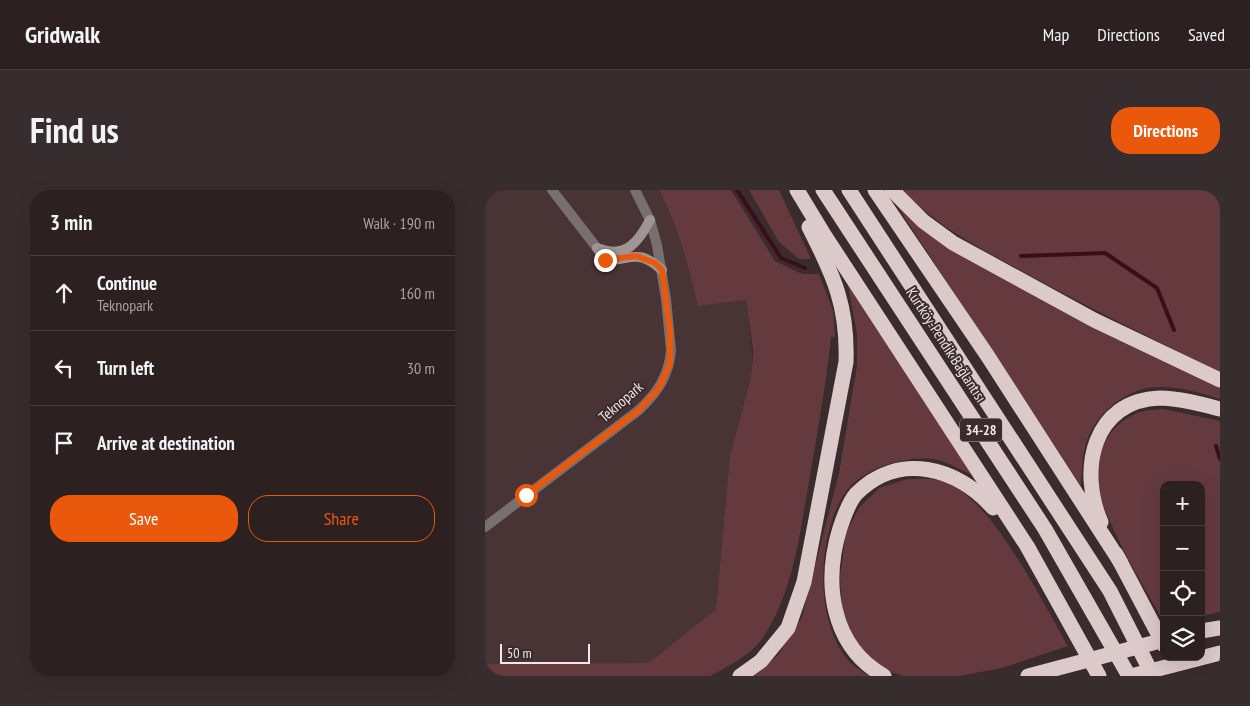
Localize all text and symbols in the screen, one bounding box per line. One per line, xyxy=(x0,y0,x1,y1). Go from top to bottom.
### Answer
text: Gridwalk xyxy=(25,19,100,50)
text: Map xyxy=(1043,23,1069,46)
text: Directions xyxy=(1097,23,1160,46)
text: Saved xyxy=(1188,23,1225,46)
text: Find us xyxy=(30,107,119,153)
button: Directions xyxy=(1111,107,1220,154)
text: 3 min xyxy=(50,209,92,236)
text: Walk · 190 m xyxy=(363,213,435,233)
route end xyxy=(594,249,617,272)
text: Continue xyxy=(97,271,157,295)
icon: ahead xyxy=(50,279,78,307)
text: 160 m xyxy=(400,283,435,303)
street label: Kurtköy-Pendik Bağlantısı xyxy=(902,284,991,406)
text: Teknopark xyxy=(97,295,153,315)
icon: left xyxy=(50,354,78,382)
text: Turn left xyxy=(97,356,154,380)
text: 30 m xyxy=(407,358,435,378)
street label: Teknopark xyxy=(595,377,647,426)
road number: 34-28 xyxy=(960,418,1002,442)
icon: arrive xyxy=(50,429,78,457)
text: Arrive at destination xyxy=(97,431,235,455)
map controls xyxy=(1160,481,1205,661)
button: + xyxy=(1160,481,1205,526)
route start xyxy=(515,484,538,507)
button: Save xyxy=(50,495,238,542)
button: Share xyxy=(248,495,435,542)
button: − xyxy=(1160,526,1205,571)
button: locate xyxy=(1160,571,1205,616)
button: layers xyxy=(1160,616,1205,661)
scale bar xyxy=(500,641,590,664)
text: 50 m xyxy=(507,644,532,662)

